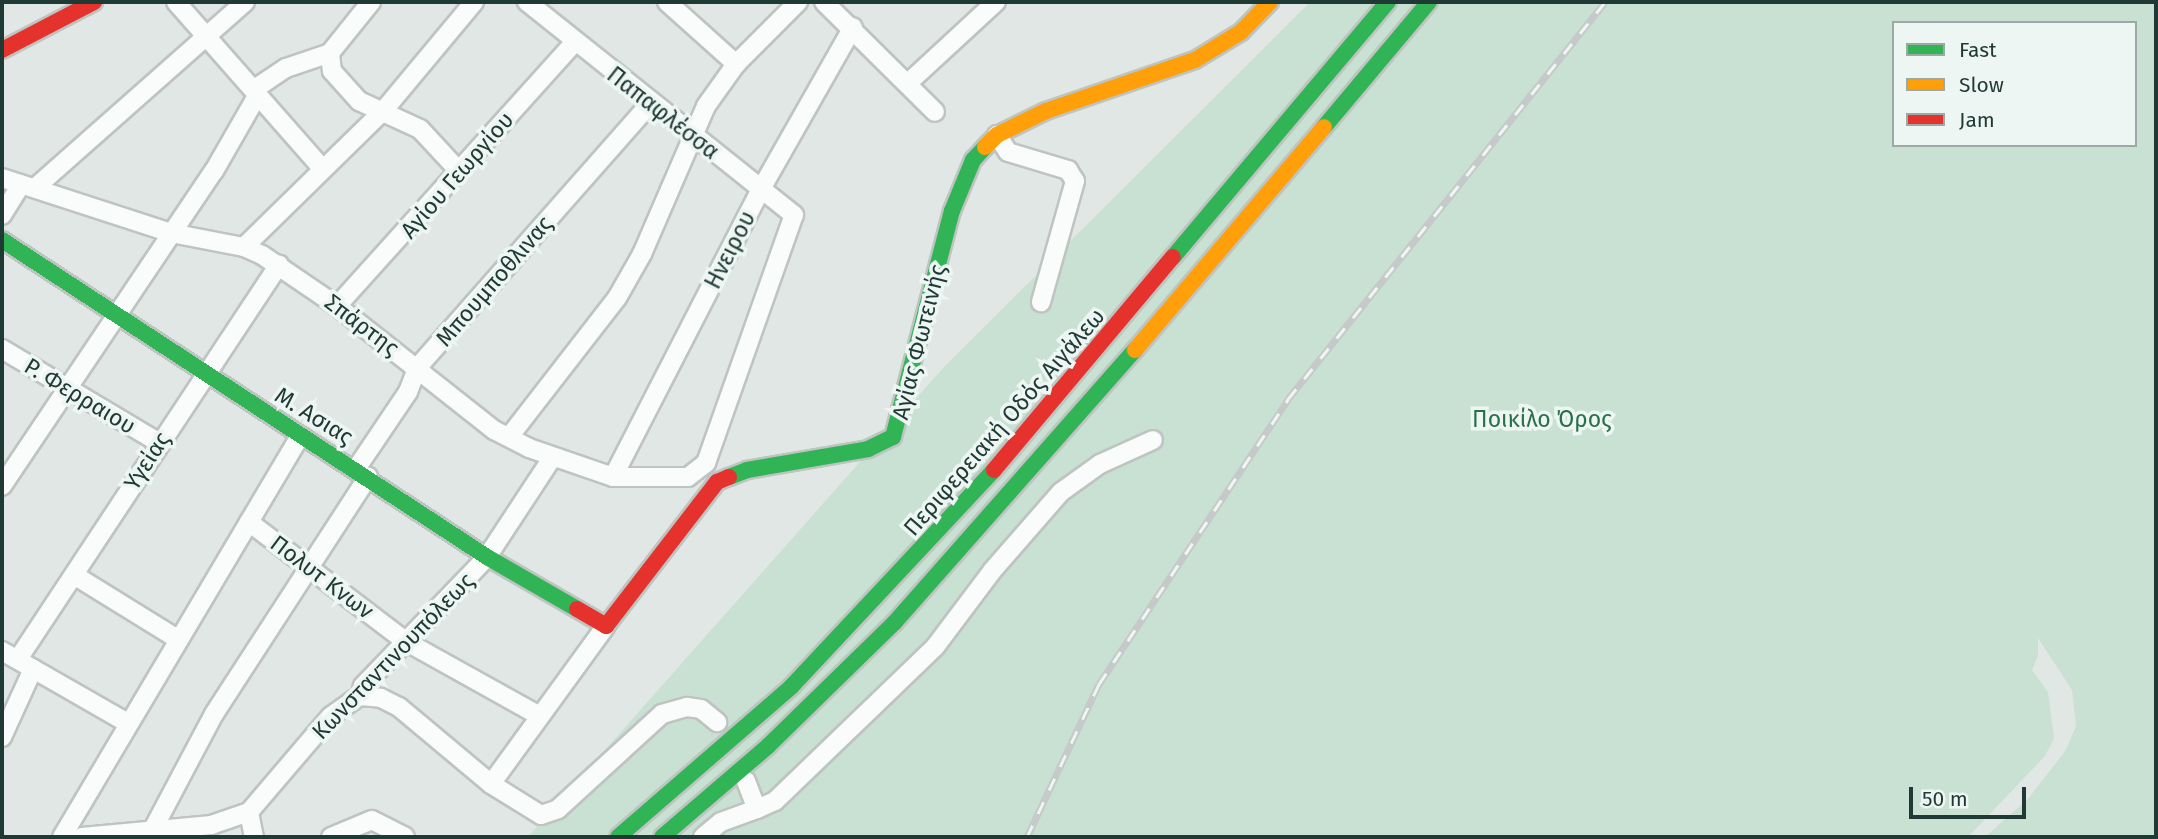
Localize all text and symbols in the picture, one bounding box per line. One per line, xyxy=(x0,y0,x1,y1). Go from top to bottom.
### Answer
legend xyxy=(1892,21,2137,147)
text: Fast xyxy=(1959,37,1997,63)
street label: Παπαφλέσσα xyxy=(602,61,724,165)
text: Slow xyxy=(1959,72,2004,98)
street label: Αγίου Γεωργίου xyxy=(395,106,519,244)
text: Jam xyxy=(1959,107,1995,133)
street label: Ηνειρου xyxy=(699,207,761,293)
street label: Μπουμποθλινας xyxy=(430,210,558,352)
street label: Αγίας Φωτεινής xyxy=(886,262,952,422)
street label: Σπάρτης xyxy=(319,288,405,362)
street label: Περιφερειακή Οδός Αιγάλεω xyxy=(898,303,1110,541)
street label: Ρ. Φερραιου xyxy=(19,352,141,440)
street label: Μ. Ασιας xyxy=(270,381,358,451)
park label: Ποικίλο Όρος xyxy=(1472,405,1612,433)
street label: Υγείας xyxy=(118,427,176,495)
street label: Πολυτ Κνων xyxy=(265,529,379,625)
street label: Κωνσταντινουπόλεως xyxy=(306,567,480,745)
scale bar xyxy=(1913,772,2030,816)
text: 50 m xyxy=(1922,786,1968,812)

